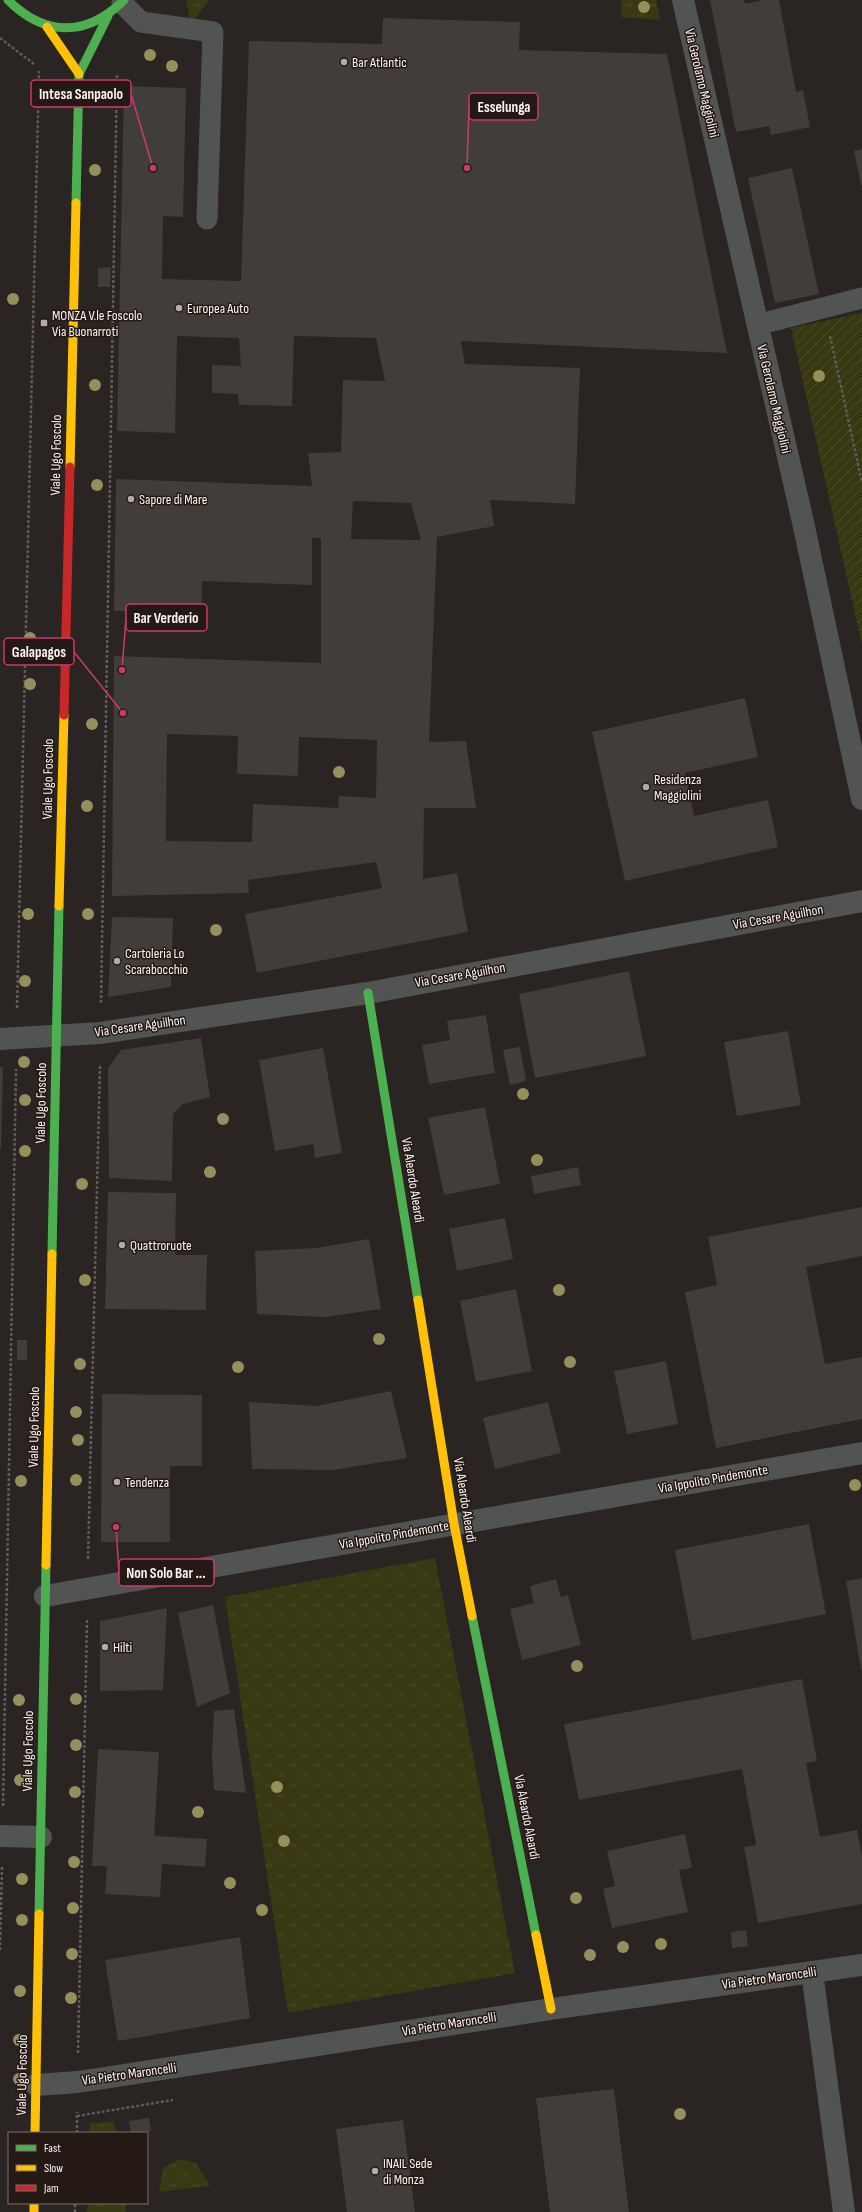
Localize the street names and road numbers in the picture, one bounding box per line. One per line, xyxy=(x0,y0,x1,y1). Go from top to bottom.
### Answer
street label: Via Gerolamo Maggiolini xyxy=(681,27,723,139)
street label: Via Gerolamo Maggiolini xyxy=(753,343,795,455)
street label: Viale Ugo Foscolo xyxy=(47,414,65,496)
street label: Viale Ugo Foscolo xyxy=(39,738,57,820)
street label: Via Cesare Aguilhon xyxy=(731,901,825,933)
street label: Via Cesare Aguilhon xyxy=(413,959,507,991)
street label: Via Cesare Aguilhon xyxy=(94,1011,186,1041)
street label: Viale Ugo Foscolo xyxy=(32,1062,50,1144)
street label: Via Aleardo Aleardi xyxy=(398,1136,428,1224)
street label: Viale Ugo Foscolo xyxy=(25,1386,43,1468)
street label: Via Aleardo Aleardi xyxy=(450,1456,480,1544)
street label: Via Ippolito Pindemonte xyxy=(657,1461,769,1497)
street label: Via Ippolito Pindemonte xyxy=(338,1517,450,1553)
street label: Viale Ugo Foscolo xyxy=(19,1710,37,1792)
street label: Via Aleardo Aleardi xyxy=(510,1773,544,1861)
street label: Via Pietro Maroncelli xyxy=(721,1963,817,1993)
street label: Via Pietro Maroncelli xyxy=(401,2008,497,2040)
street label: Viale Ugo Foscolo xyxy=(13,2034,31,2116)
street label: Via Pietro Maroncelli xyxy=(81,2059,177,2089)

